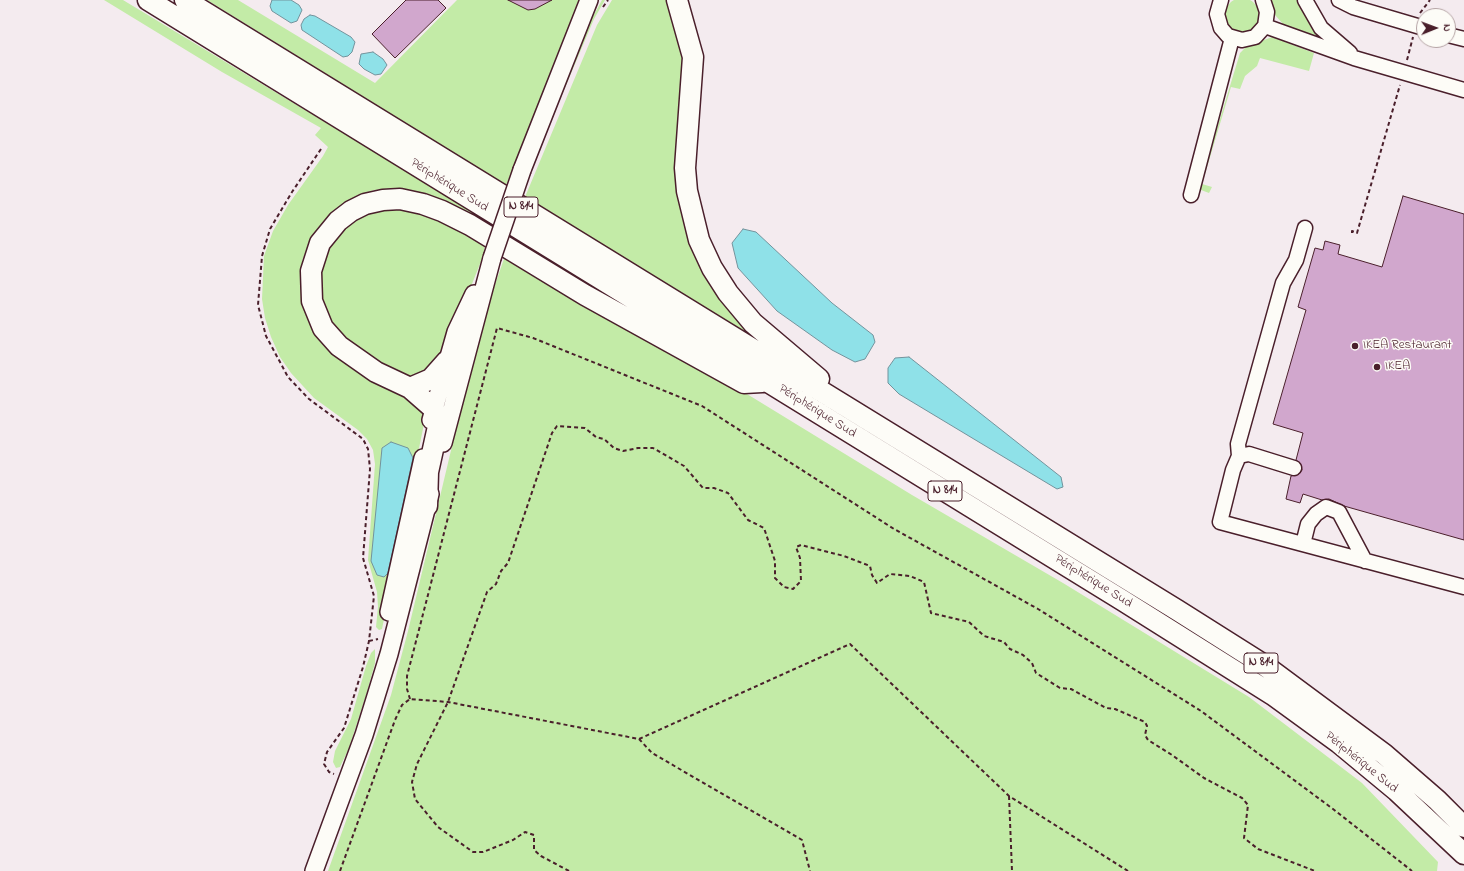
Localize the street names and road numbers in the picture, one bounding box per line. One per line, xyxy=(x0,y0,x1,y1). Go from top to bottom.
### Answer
street label: Périphérique Sud xyxy=(407,156,491,216)
road number: N 814 xyxy=(504,197,538,217)
street label: Périphérique Sud xyxy=(775,382,859,442)
road number: N 814 xyxy=(928,481,962,501)
street label: Périphérique Sud xyxy=(1051,552,1135,612)
road number: N 814 xyxy=(1244,653,1278,673)
street label: Périphérique Sud xyxy=(1322,729,1400,797)

